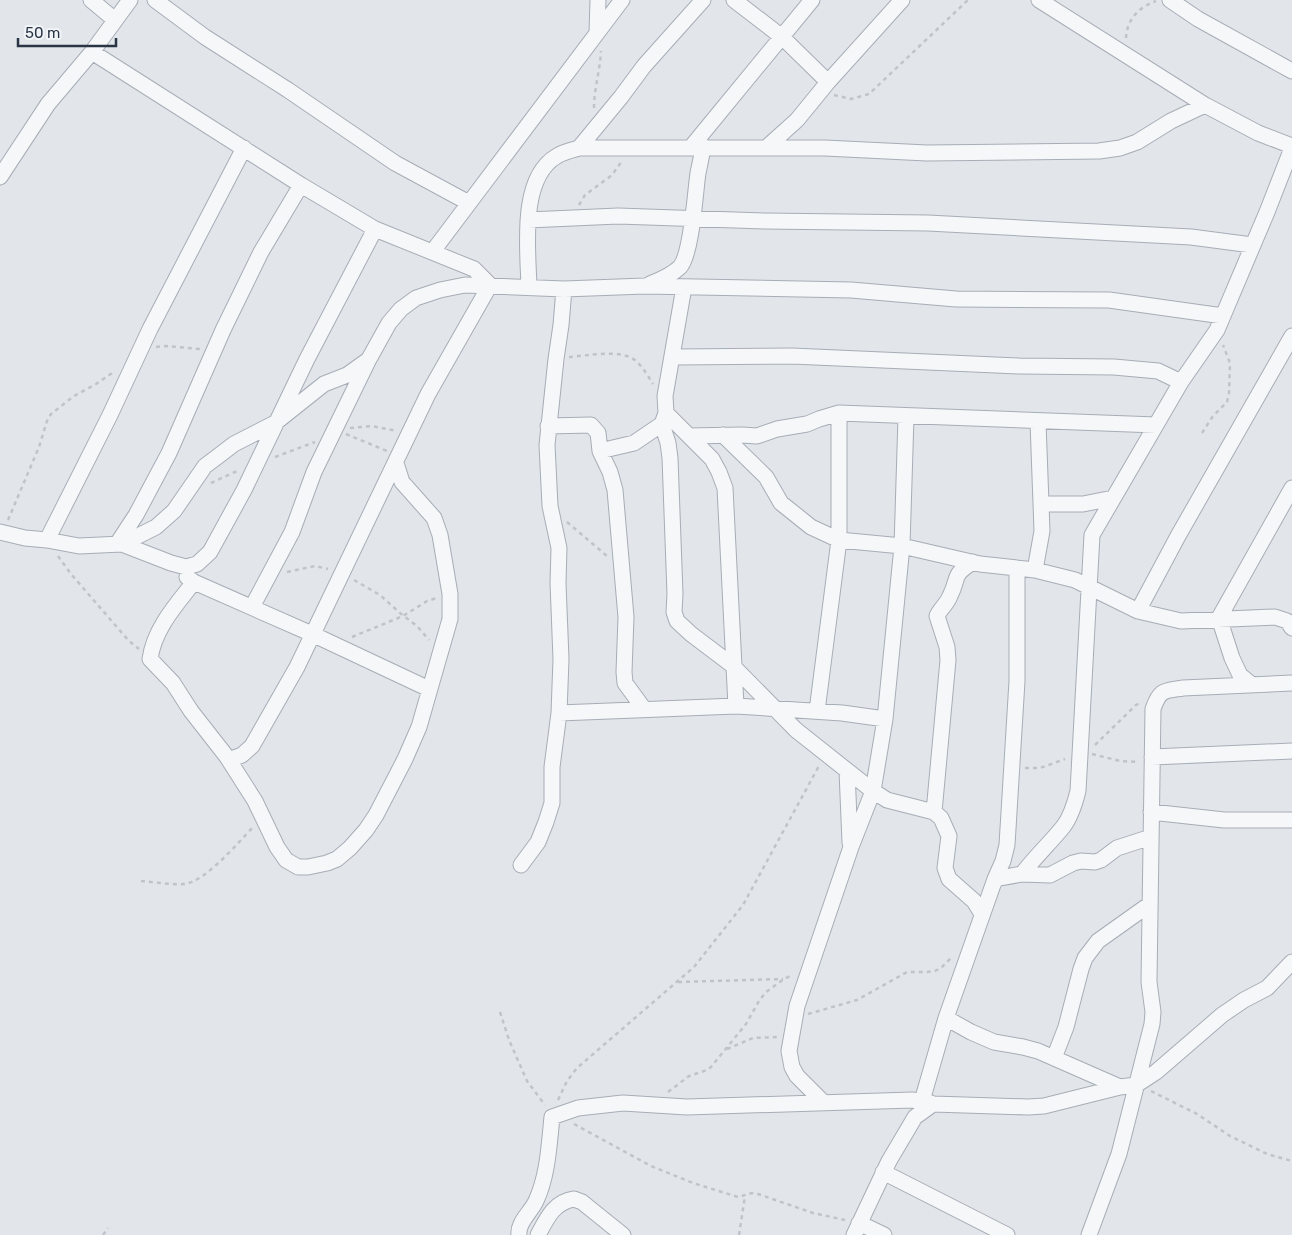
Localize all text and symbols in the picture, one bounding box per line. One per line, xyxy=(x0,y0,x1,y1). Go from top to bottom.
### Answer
scale bar xyxy=(18,15,115,47)
text: 50 m xyxy=(25,24,60,42)

